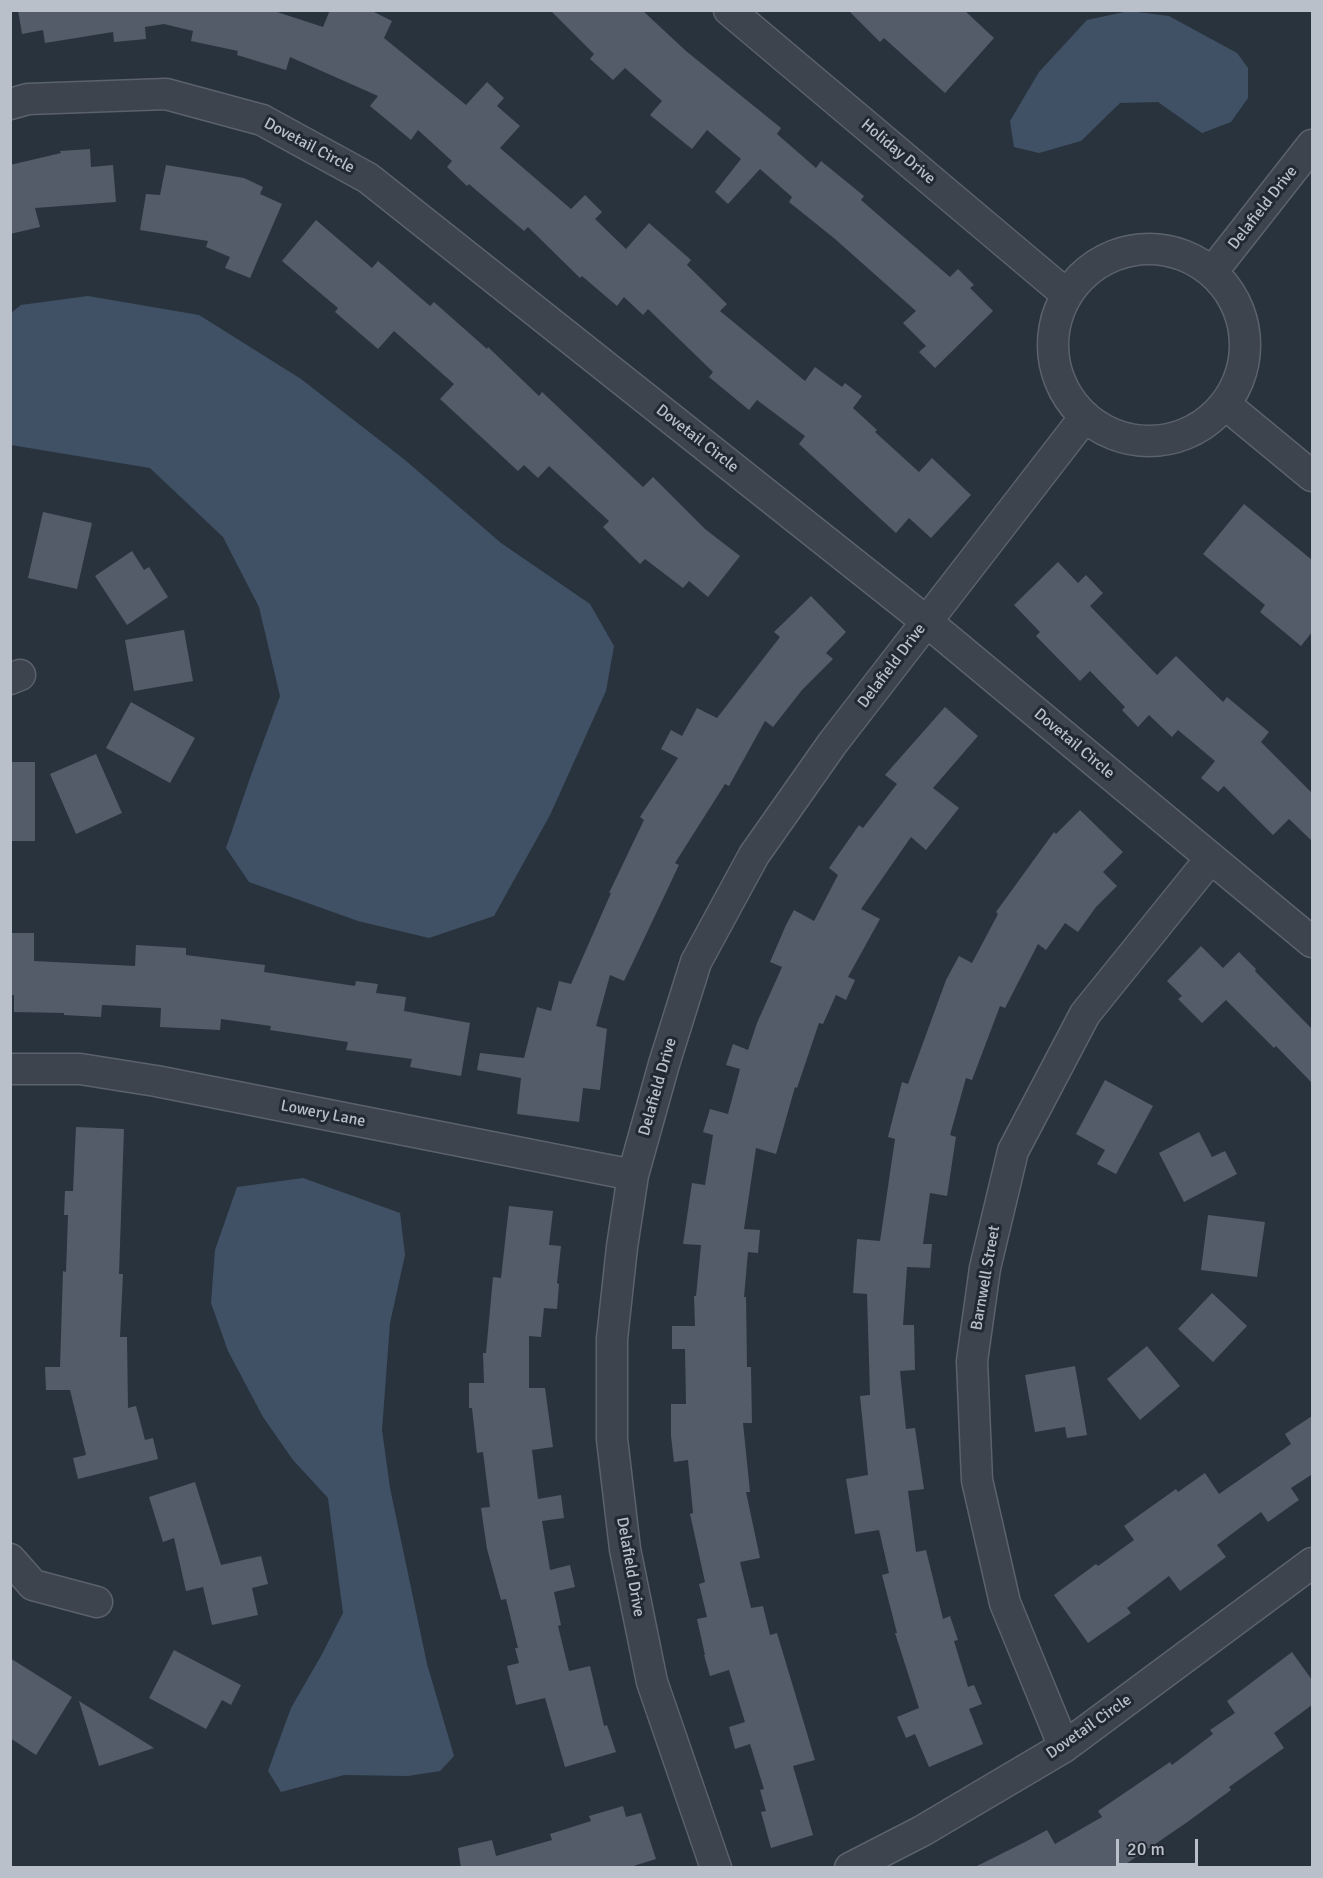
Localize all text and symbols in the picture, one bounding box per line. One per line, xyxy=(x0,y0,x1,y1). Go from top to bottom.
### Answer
street label: Dovetail Circle xyxy=(261,114,357,178)
street label: Holiday Drive xyxy=(857,115,939,189)
street label: Delafield Drive xyxy=(1224,162,1302,254)
street label: Dovetail Circle xyxy=(652,401,742,477)
street label: Delafield Drive xyxy=(854,620,930,712)
street label: Dovetail Circle xyxy=(1030,705,1118,783)
street label: Delafield Drive xyxy=(635,1036,681,1138)
street label: Lowery Lane xyxy=(279,1096,367,1132)
street label: Barnwell Street xyxy=(967,1224,1005,1332)
street label: Delafield Drive xyxy=(612,1516,648,1618)
street label: Dovetail Circle xyxy=(1043,1691,1135,1763)
scale bar xyxy=(1119,1827,1202,1865)
text: 20 m xyxy=(1127,1838,1165,1860)

